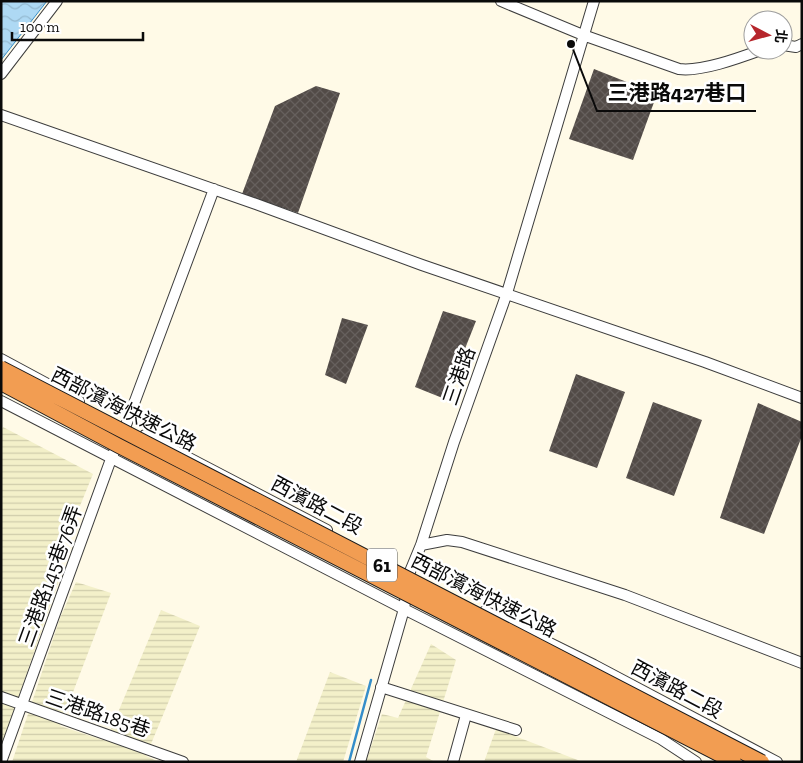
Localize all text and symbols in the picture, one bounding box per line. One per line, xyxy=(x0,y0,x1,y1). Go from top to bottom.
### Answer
scale bar xyxy=(12,10,144,42)
north arrow xyxy=(743,10,793,60)
text: 100 m xyxy=(20,18,59,36)
text: 北 xyxy=(771,28,790,44)
callout: 三港路427巷口 xyxy=(597,75,756,111)
text: 三港路427巷口 xyxy=(608,80,746,105)
street label: 三港路 xyxy=(438,344,480,408)
street label: 西部濱海快速公路 xyxy=(47,362,201,456)
street label: 西濱路二段 xyxy=(267,471,367,539)
street label: 三港路145巷76弄 xyxy=(13,502,87,650)
road number: 61 xyxy=(367,548,397,582)
street label: 西部濱海快速公路 xyxy=(407,548,561,642)
street label: 西濱路二段 xyxy=(627,655,727,723)
street label: 三港路185巷 xyxy=(43,684,153,742)

